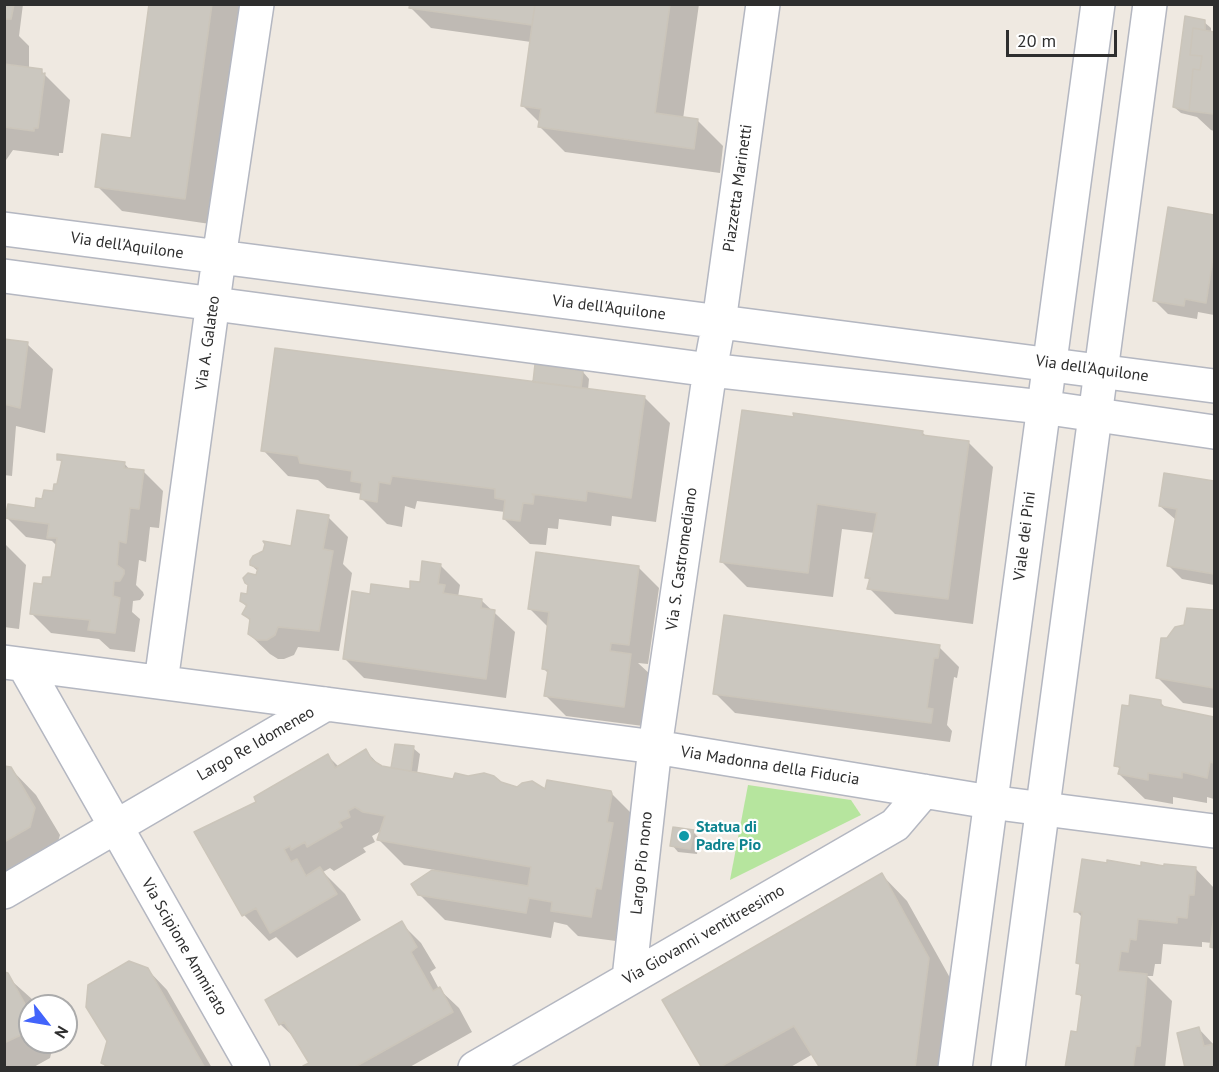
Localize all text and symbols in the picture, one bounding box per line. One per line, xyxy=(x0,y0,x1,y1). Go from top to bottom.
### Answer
scale bar xyxy=(1009,18,1120,56)
text: 20 m xyxy=(1017,29,1056,52)
street label: Piazzetta Marinetti xyxy=(720,123,756,253)
street label: Via dell'Aquilone xyxy=(69,229,185,263)
street label: Via dell'Aquilone xyxy=(551,292,667,324)
street label: Via A. Galateo xyxy=(192,295,224,391)
street label: Via dell'Aquilone xyxy=(1034,352,1150,386)
street label: Via S. Castromediano xyxy=(662,486,702,632)
street label: Viale dei Pini xyxy=(1010,490,1040,582)
street label: Largo Re Idomeneo xyxy=(194,703,318,785)
street label: Via Madonna della Fiducia xyxy=(679,742,861,790)
street label: Largo Pio nono xyxy=(627,811,657,915)
place label: Statua di Padre Pio xyxy=(696,817,761,855)
marker: Statua di Padre Pio xyxy=(677,829,691,843)
street label: Via Scipione Ammirato xyxy=(137,875,231,1019)
street label: Via Giovanni ventitreesimo xyxy=(620,881,788,989)
north arrow xyxy=(18,994,78,1054)
text: N xyxy=(50,1023,73,1042)

